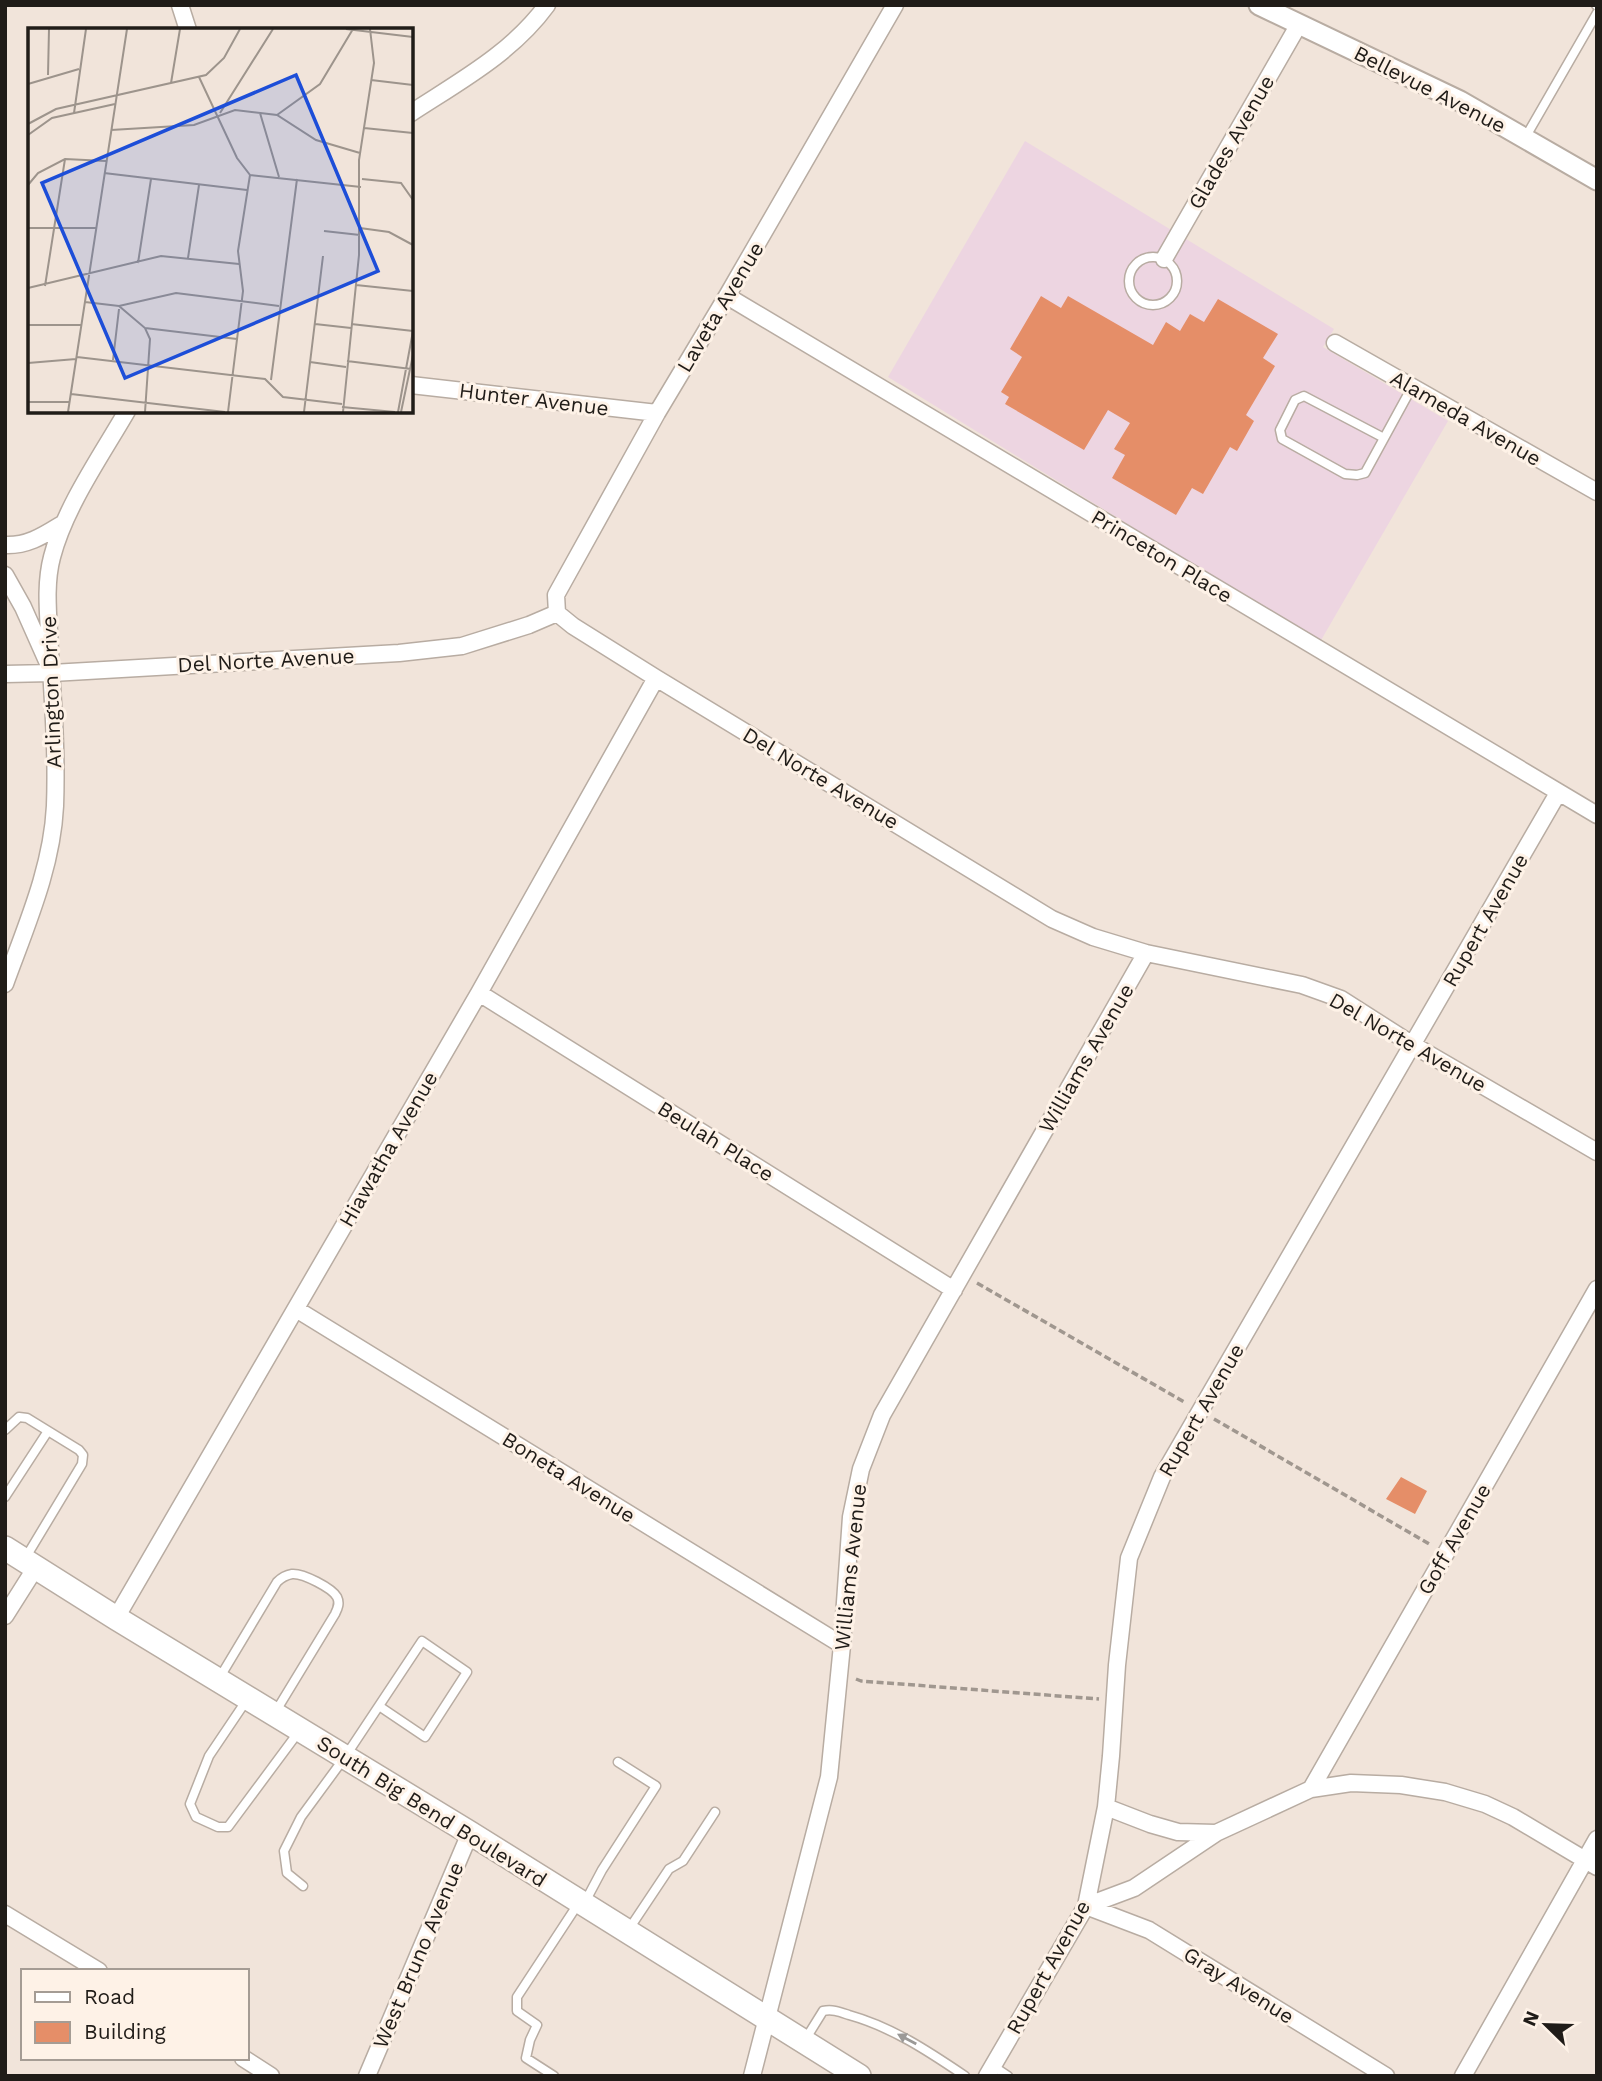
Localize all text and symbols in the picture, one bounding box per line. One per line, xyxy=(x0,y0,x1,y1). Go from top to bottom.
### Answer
inset map xyxy=(28,28,413,413)
street label: Bellevue Avenue xyxy=(1350,40,1510,138)
street label: Glades Avenue xyxy=(1183,71,1279,213)
street label: Laveta Avenue xyxy=(671,237,769,377)
street label: Alameda Avenue xyxy=(1386,365,1546,471)
street label: Hunter Avenue xyxy=(458,377,610,421)
street label: Princeton Place xyxy=(1087,504,1237,608)
street label: Arlington Drive xyxy=(36,615,66,769)
street label: Del Norte Avenue xyxy=(177,643,355,677)
street label: Del Norte Avenue xyxy=(739,722,903,834)
street label: Rupert Avenue xyxy=(1437,849,1533,991)
street label: Williams Avenue xyxy=(1033,979,1139,1137)
street label: Del Norte Avenue xyxy=(1325,987,1491,1097)
street label: Hiawatha Avenue xyxy=(333,1067,443,1231)
street label: Beulah Place xyxy=(653,1095,779,1187)
street label: Rupert Avenue xyxy=(1153,1339,1249,1481)
street label: Boneta Avenue xyxy=(498,1426,640,1528)
street label: Goff Avenue xyxy=(1412,1479,1496,1599)
street label: Williams Avenue xyxy=(829,1482,871,1652)
street label: South Big Bend Boulevard xyxy=(312,1730,552,1892)
street label: West Bruno Avenue xyxy=(367,1858,469,2052)
street label: Rupert Avenue xyxy=(1001,1896,1095,2038)
street label: Gray Avenue xyxy=(1179,1941,1299,2029)
legend xyxy=(21,1969,248,2060)
text: Road xyxy=(84,1984,135,2009)
north arrow xyxy=(1511,1990,1581,2060)
text: N xyxy=(1517,2008,1544,2030)
text: Building xyxy=(84,2019,166,2044)
one-way arrow xyxy=(898,2033,917,2045)

